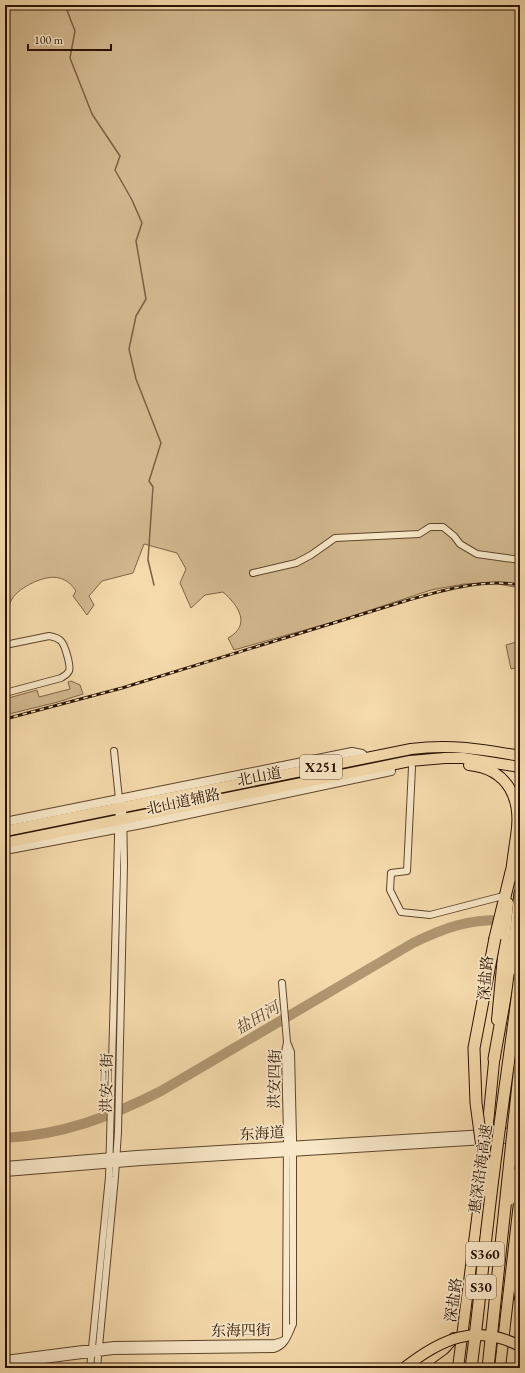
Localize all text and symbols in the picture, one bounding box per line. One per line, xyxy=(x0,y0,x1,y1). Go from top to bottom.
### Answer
scale bar xyxy=(28,26,111,52)
text: 100 m xyxy=(34,32,64,48)
road number: X251 xyxy=(300,755,342,779)
street label: 北山道 xyxy=(235,762,283,790)
street label: 北山道辅路 xyxy=(144,784,222,818)
street label: 深盐路 xyxy=(474,955,496,1001)
water label: 盐田河 xyxy=(231,995,286,1039)
street label: 洪安四街 xyxy=(264,1049,284,1109)
street label: 洪安三街 xyxy=(96,1053,116,1113)
street label: 东海道 xyxy=(239,1122,285,1144)
street label: 惠深沿海高速 xyxy=(464,1123,496,1215)
road number: S360 xyxy=(466,1242,504,1266)
road number: S30 xyxy=(466,1275,496,1299)
street label: 深盐路 xyxy=(440,1276,466,1324)
street label: 东海四街 xyxy=(211,1320,271,1340)

